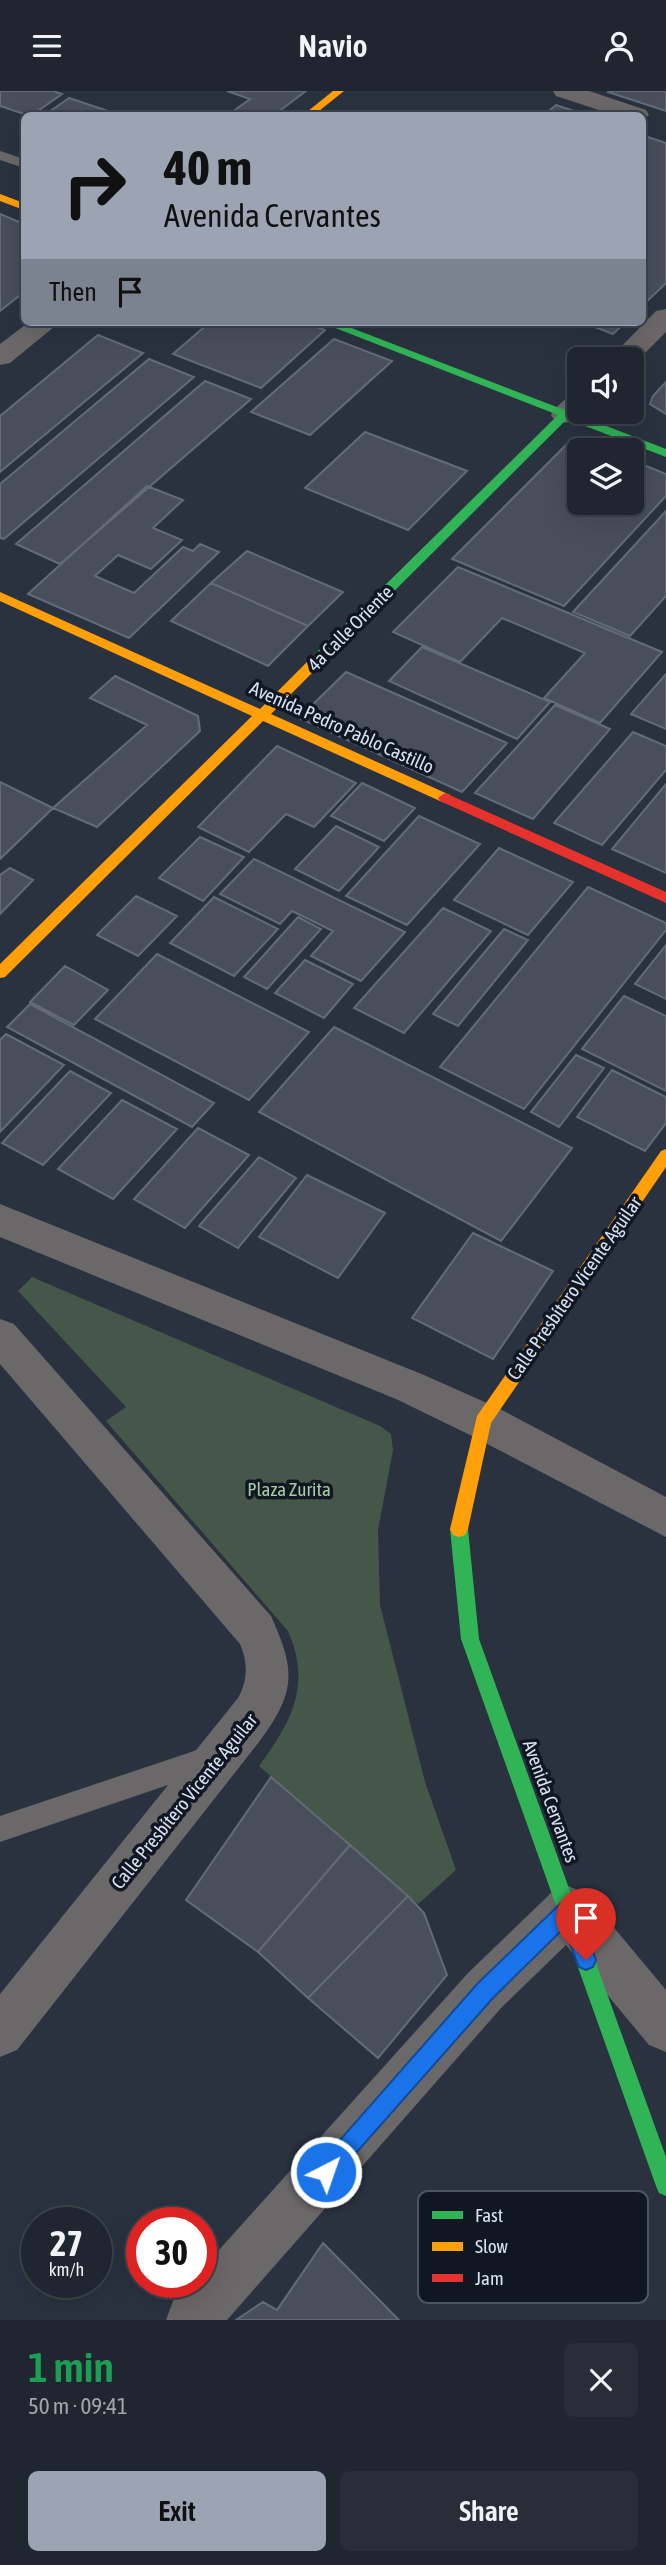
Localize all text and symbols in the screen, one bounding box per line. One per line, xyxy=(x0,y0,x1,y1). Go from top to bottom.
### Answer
icon: menu xyxy=(28,27,66,65)
text: Navio xyxy=(298,27,368,64)
icon: person xyxy=(600,27,638,65)
text: 40 m xyxy=(164,139,252,195)
icon: right xyxy=(49,140,140,231)
text: Avenida Cervantes xyxy=(164,197,381,234)
icon: arrive xyxy=(111,273,149,311)
text: Then xyxy=(49,277,97,307)
map controls xyxy=(567,347,644,515)
button: sound xyxy=(567,347,644,424)
button: layers xyxy=(567,438,644,515)
street label: 4a Calle Oriente xyxy=(303,581,397,675)
street label: Avenida Pedro Pablo Castillo xyxy=(246,676,438,778)
street label: Calle Presbítero Vicente Aguilar xyxy=(502,1192,646,1384)
park label: Plaza Zurita xyxy=(247,1478,331,1500)
street label: Calle Presbítero Vicente Aguilar xyxy=(107,1709,262,1893)
street label: Avenida Cervantes xyxy=(519,1737,583,1866)
pin xyxy=(556,1888,616,1960)
icon: arrive xyxy=(567,1899,605,1937)
position arrow xyxy=(289,2135,363,2209)
legend xyxy=(418,2191,648,2303)
text: Fast xyxy=(475,2204,503,2226)
speed limit sign: 30 xyxy=(126,2207,217,2298)
text: 27 xyxy=(50,2223,83,2263)
text: Slow xyxy=(475,2235,509,2257)
text: km/h xyxy=(49,2259,84,2280)
text: Jam xyxy=(475,2267,504,2289)
text: 1 min xyxy=(28,2343,114,2391)
button: close xyxy=(564,2343,638,2417)
text: 50 m · 09:41 xyxy=(28,2393,128,2419)
button: Exit xyxy=(28,2471,326,2551)
button: Share xyxy=(340,2471,638,2551)

